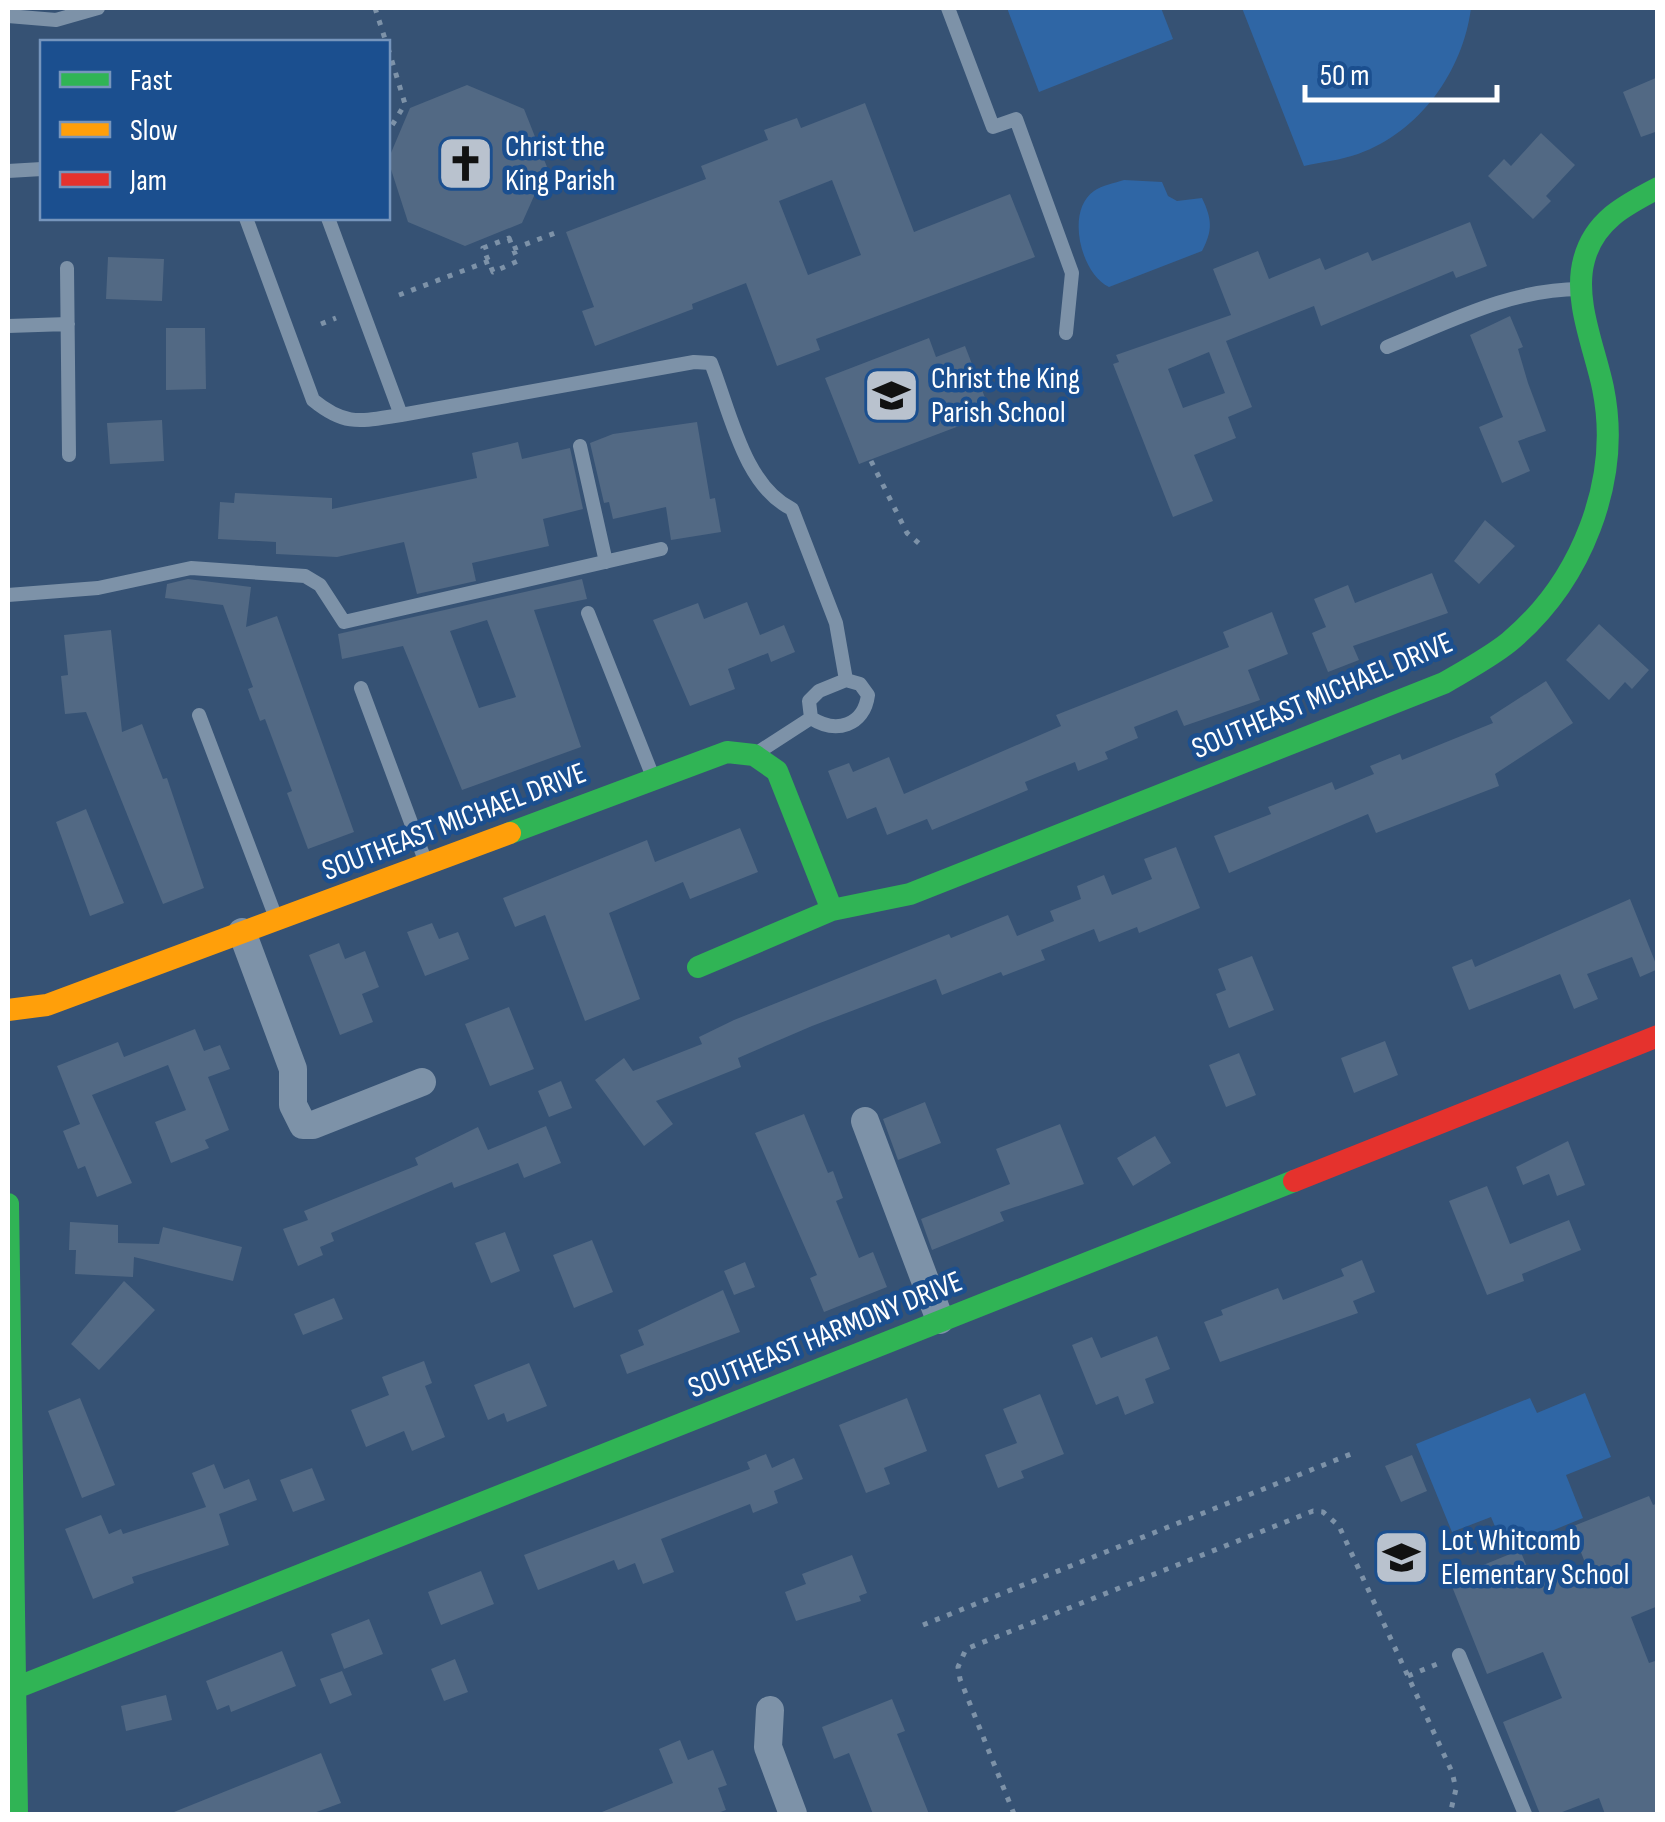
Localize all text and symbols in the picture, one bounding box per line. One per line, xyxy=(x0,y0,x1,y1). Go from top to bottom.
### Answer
legend xyxy=(40,40,390,220)
scale bar xyxy=(1305,40,1498,102)
text: 50 m xyxy=(1320,58,1369,94)
text: Fast xyxy=(130,63,172,99)
text: Slow xyxy=(130,113,178,149)
place label: Christ the King Parish xyxy=(505,129,615,199)
church icon: Christ the King Parish xyxy=(436,133,496,193)
text: Jam xyxy=(129,163,167,199)
place label: Christ the King Parish School xyxy=(931,361,1080,431)
school or university icon: Christ the King Parish School xyxy=(862,365,922,425)
street label: SOUTHEAST MICHAEL DRIVE xyxy=(1187,625,1458,767)
street label: SOUTHEAST MICHAEL DRIVE xyxy=(317,755,591,889)
street label: SOUTHEAST HARMONY DRIVE xyxy=(683,1264,968,1406)
place label: Lot Whitcomb Elementary School xyxy=(1441,1523,1629,1593)
school or university icon: Lot Whitcomb Elementary School xyxy=(1372,1527,1432,1587)

